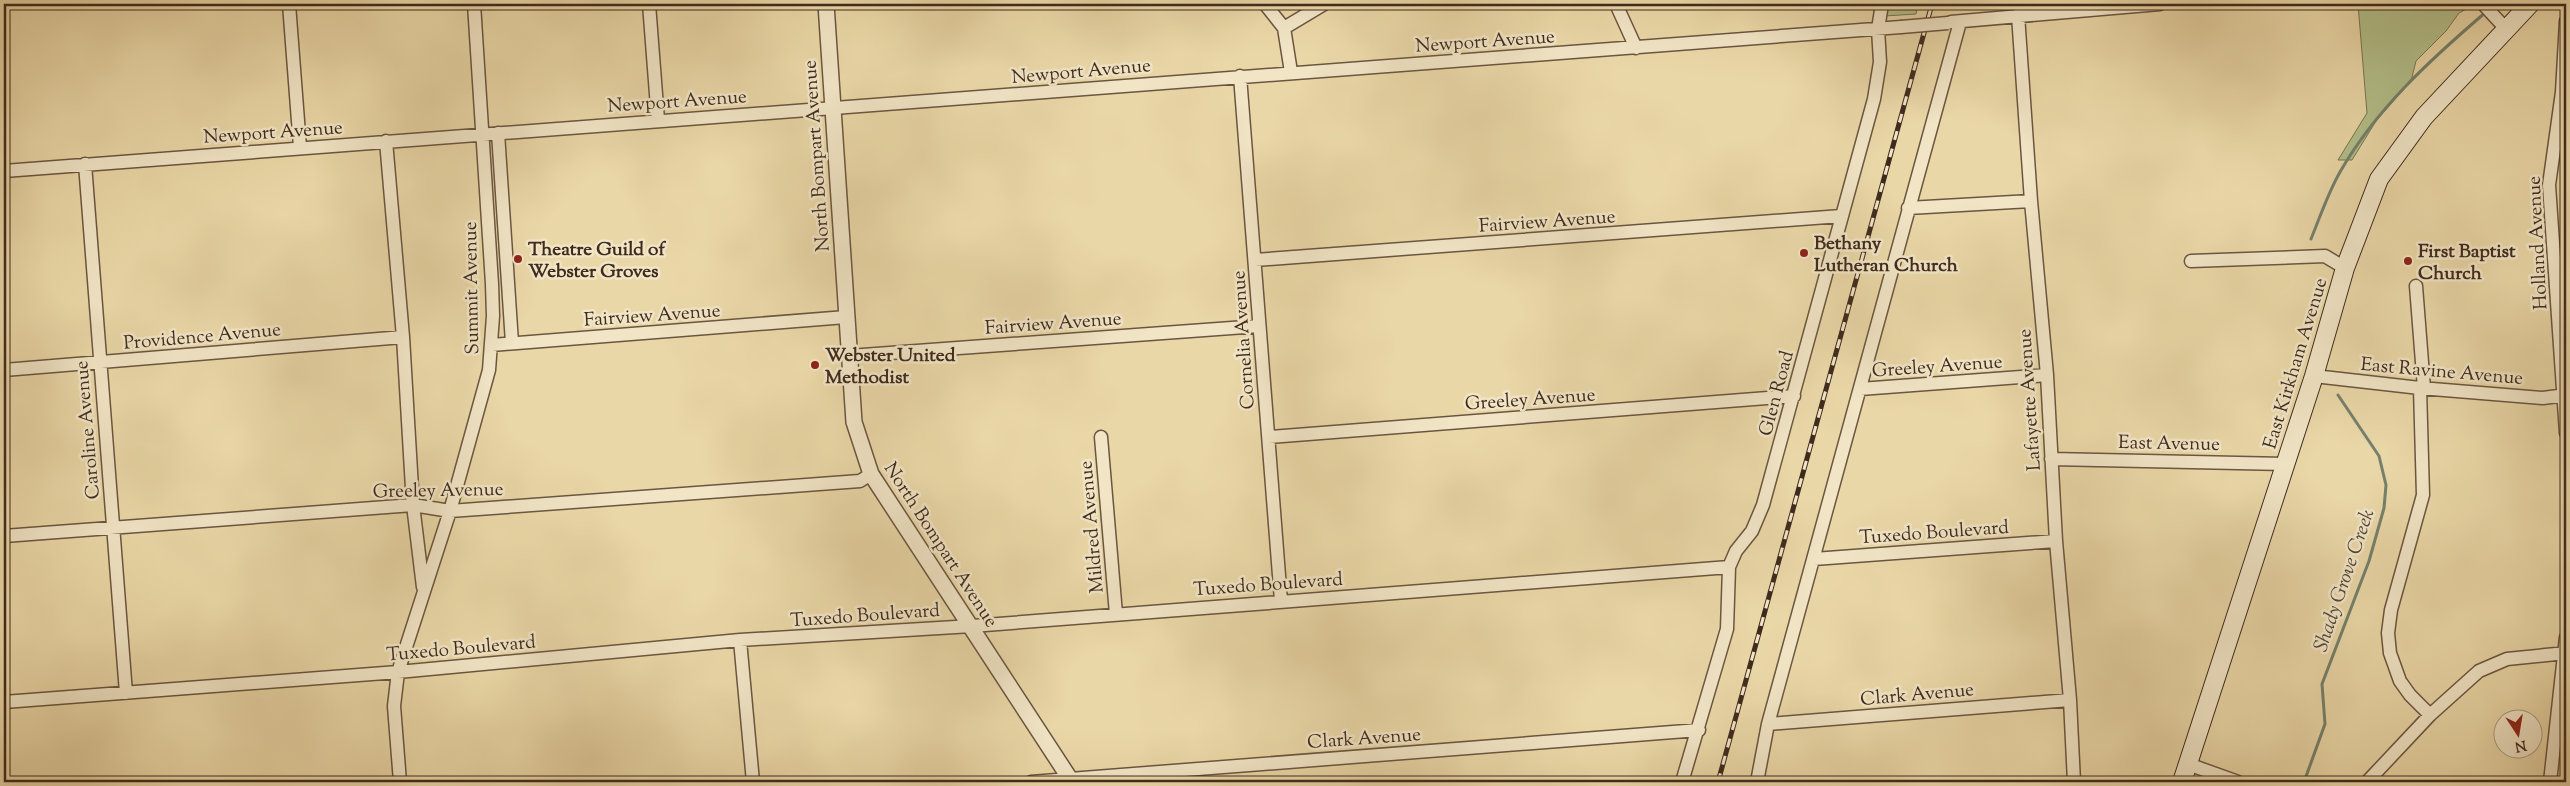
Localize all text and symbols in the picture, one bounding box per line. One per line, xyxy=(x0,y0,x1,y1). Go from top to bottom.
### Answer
street label: Newport Avenue xyxy=(1415,24,1556,61)
street label: Newport Avenue xyxy=(1010,53,1152,92)
street label: North Bompart Avenue xyxy=(797,59,838,253)
street label: Newport Avenue xyxy=(607,84,748,121)
street label: Newport Avenue xyxy=(203,115,344,152)
street label: Holland Avenue xyxy=(2522,175,2555,310)
street label: Fairview Avenue xyxy=(1478,204,1617,241)
street label: Summit Avenue xyxy=(458,221,487,355)
place label: Bethany Lutheran Church xyxy=(1814,231,1959,280)
place label: Theatre Guild of Webster Groves xyxy=(528,237,666,286)
place label: First Baptist Church xyxy=(2418,239,2516,288)
marker: Bethany Lutheran Church xyxy=(1798,247,1810,259)
marker: Theatre Guild of Webster Groves xyxy=(512,253,524,265)
marker: First Baptist Church xyxy=(2402,255,2414,267)
street label: Cornelia Avenue xyxy=(1226,269,1263,410)
street label: East Kirkham Avenue xyxy=(2257,275,2335,453)
street label: Fairview Avenue xyxy=(583,298,722,335)
street label: Fairview Avenue xyxy=(984,306,1123,343)
street label: Providence Avenue xyxy=(122,317,282,358)
street label: Lafayette Avenue xyxy=(2012,328,2049,472)
place label: Webster United Methodist xyxy=(825,343,956,392)
street label: Glen Road xyxy=(1753,348,1802,439)
street label: Greeley Avenue xyxy=(1871,349,2004,386)
street label: East Ravine Avenue xyxy=(2359,352,2524,393)
street label: Caroline Avenue xyxy=(69,359,108,500)
marker: Webster United Methodist xyxy=(809,359,821,371)
street label: Greeley Avenue xyxy=(1464,382,1597,419)
street label: East Avenue xyxy=(2118,430,2220,459)
street label: North Bompart Avenue xyxy=(876,457,1004,633)
street label: Mildred Avenue xyxy=(1073,459,1112,594)
street label: Greeley Avenue xyxy=(372,477,504,506)
water label: Shady Grove Creek xyxy=(2307,506,2383,656)
street label: Tuxedo Boulevard xyxy=(1858,515,2010,552)
street label: Tuxedo Boulevard xyxy=(1192,567,1344,604)
street label: Tuxedo Boulevard xyxy=(789,598,941,635)
street label: Tuxedo Boulevard xyxy=(385,629,537,669)
street label: Clark Avenue xyxy=(1859,677,1975,714)
north arrow xyxy=(2492,708,2542,758)
street label: Clark Avenue xyxy=(1306,722,1422,757)
text: N xyxy=(2513,734,2528,756)

